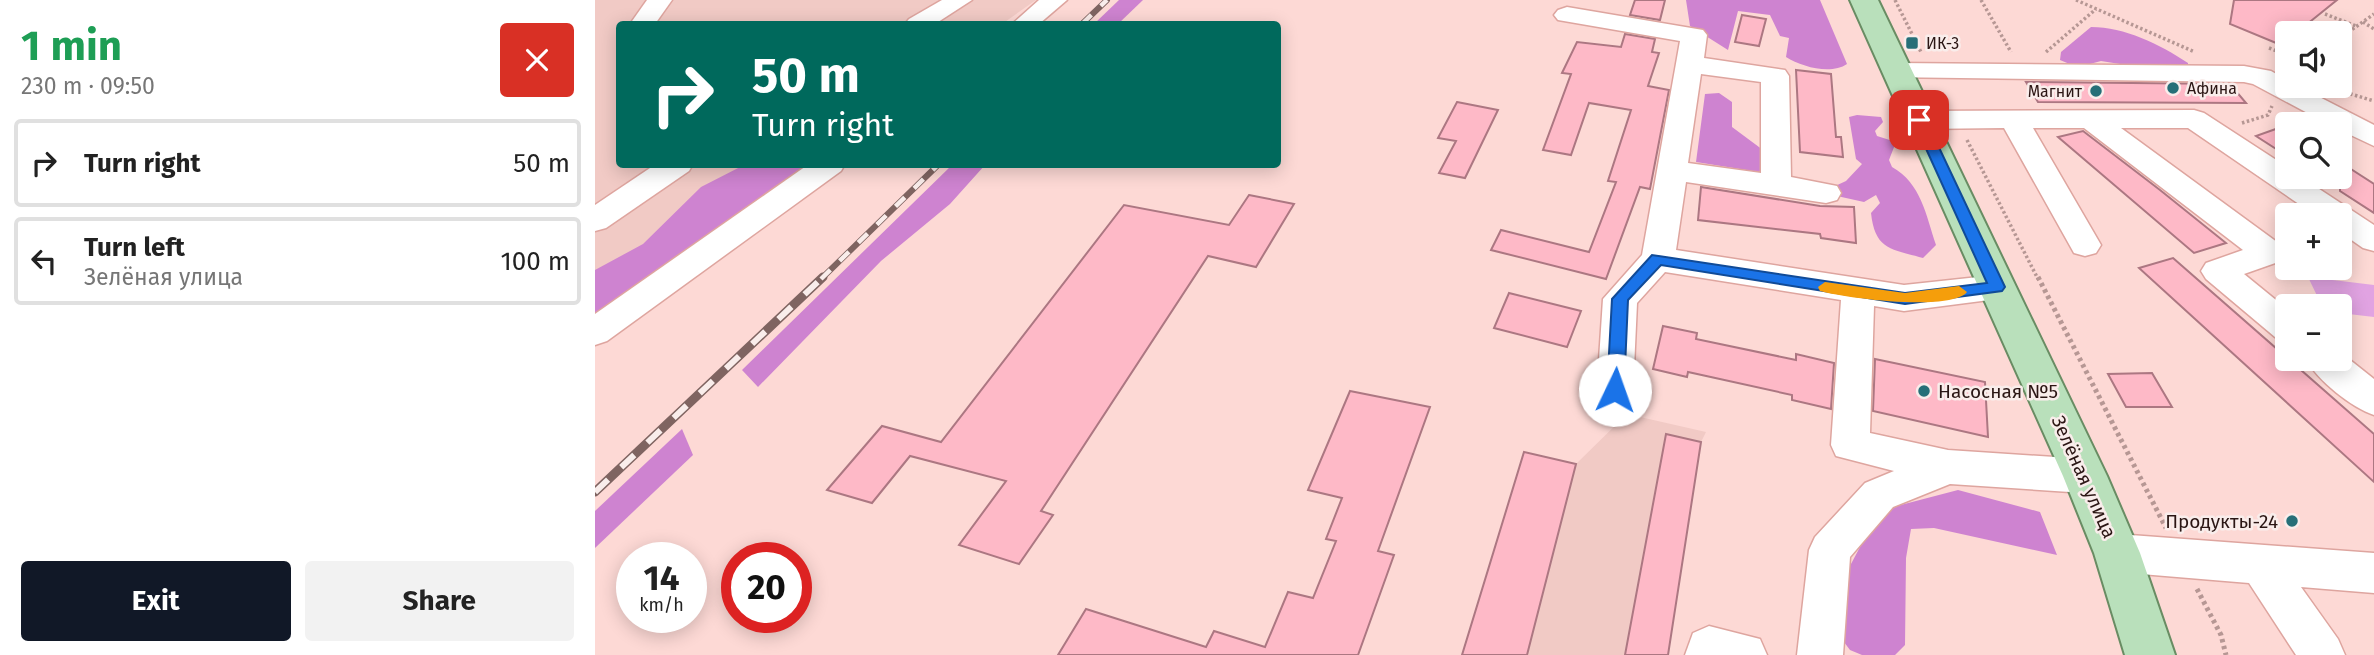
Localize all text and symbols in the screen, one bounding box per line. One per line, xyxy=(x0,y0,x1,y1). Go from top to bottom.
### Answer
text: 1 min xyxy=(21,21,122,71)
map controls xyxy=(2275,21,2352,371)
button: sound xyxy=(2275,21,2352,98)
button: close xyxy=(500,23,574,97)
place label: ИК-3 xyxy=(1926,34,1959,53)
marker: ИК-3 xyxy=(1904,35,1920,51)
text: 50 m xyxy=(752,46,860,105)
icon: right xyxy=(637,49,728,140)
text: 230 m · 09:50 xyxy=(21,72,155,100)
place label: Афина xyxy=(2187,79,2237,98)
marker: Афина xyxy=(2165,80,2181,96)
place label: Магнит xyxy=(2028,82,2083,101)
marker: Магнит xyxy=(2088,83,2104,99)
pin xyxy=(1889,90,1949,150)
icon: arrive xyxy=(1900,101,1938,139)
text: Turn right xyxy=(752,106,894,144)
button: search xyxy=(2275,112,2352,189)
icon: right xyxy=(25,144,63,182)
text: Turn right xyxy=(84,148,201,179)
text: 50 m xyxy=(513,148,570,179)
button: + xyxy=(2275,203,2352,280)
text: Turn left xyxy=(84,232,185,263)
icon: left xyxy=(25,242,63,280)
text: 100 m xyxy=(501,246,570,277)
text: Зелёная улица xyxy=(84,263,243,291)
button: − xyxy=(2275,294,2352,371)
position arrow xyxy=(1578,353,1652,427)
place label: Насосная №5 xyxy=(1938,380,2058,403)
marker: Насосная №5 xyxy=(1916,383,1932,399)
street label: Зелёная улица xyxy=(2047,412,2121,542)
place label: Продукты-24 xyxy=(2165,510,2278,533)
marker: Продукты-24 xyxy=(2284,513,2300,529)
speed limit sign: 20 xyxy=(721,542,812,633)
text: 14 xyxy=(643,557,680,599)
button: Exit xyxy=(21,561,291,641)
button: Share xyxy=(305,561,574,641)
text: km/h xyxy=(639,594,684,616)

